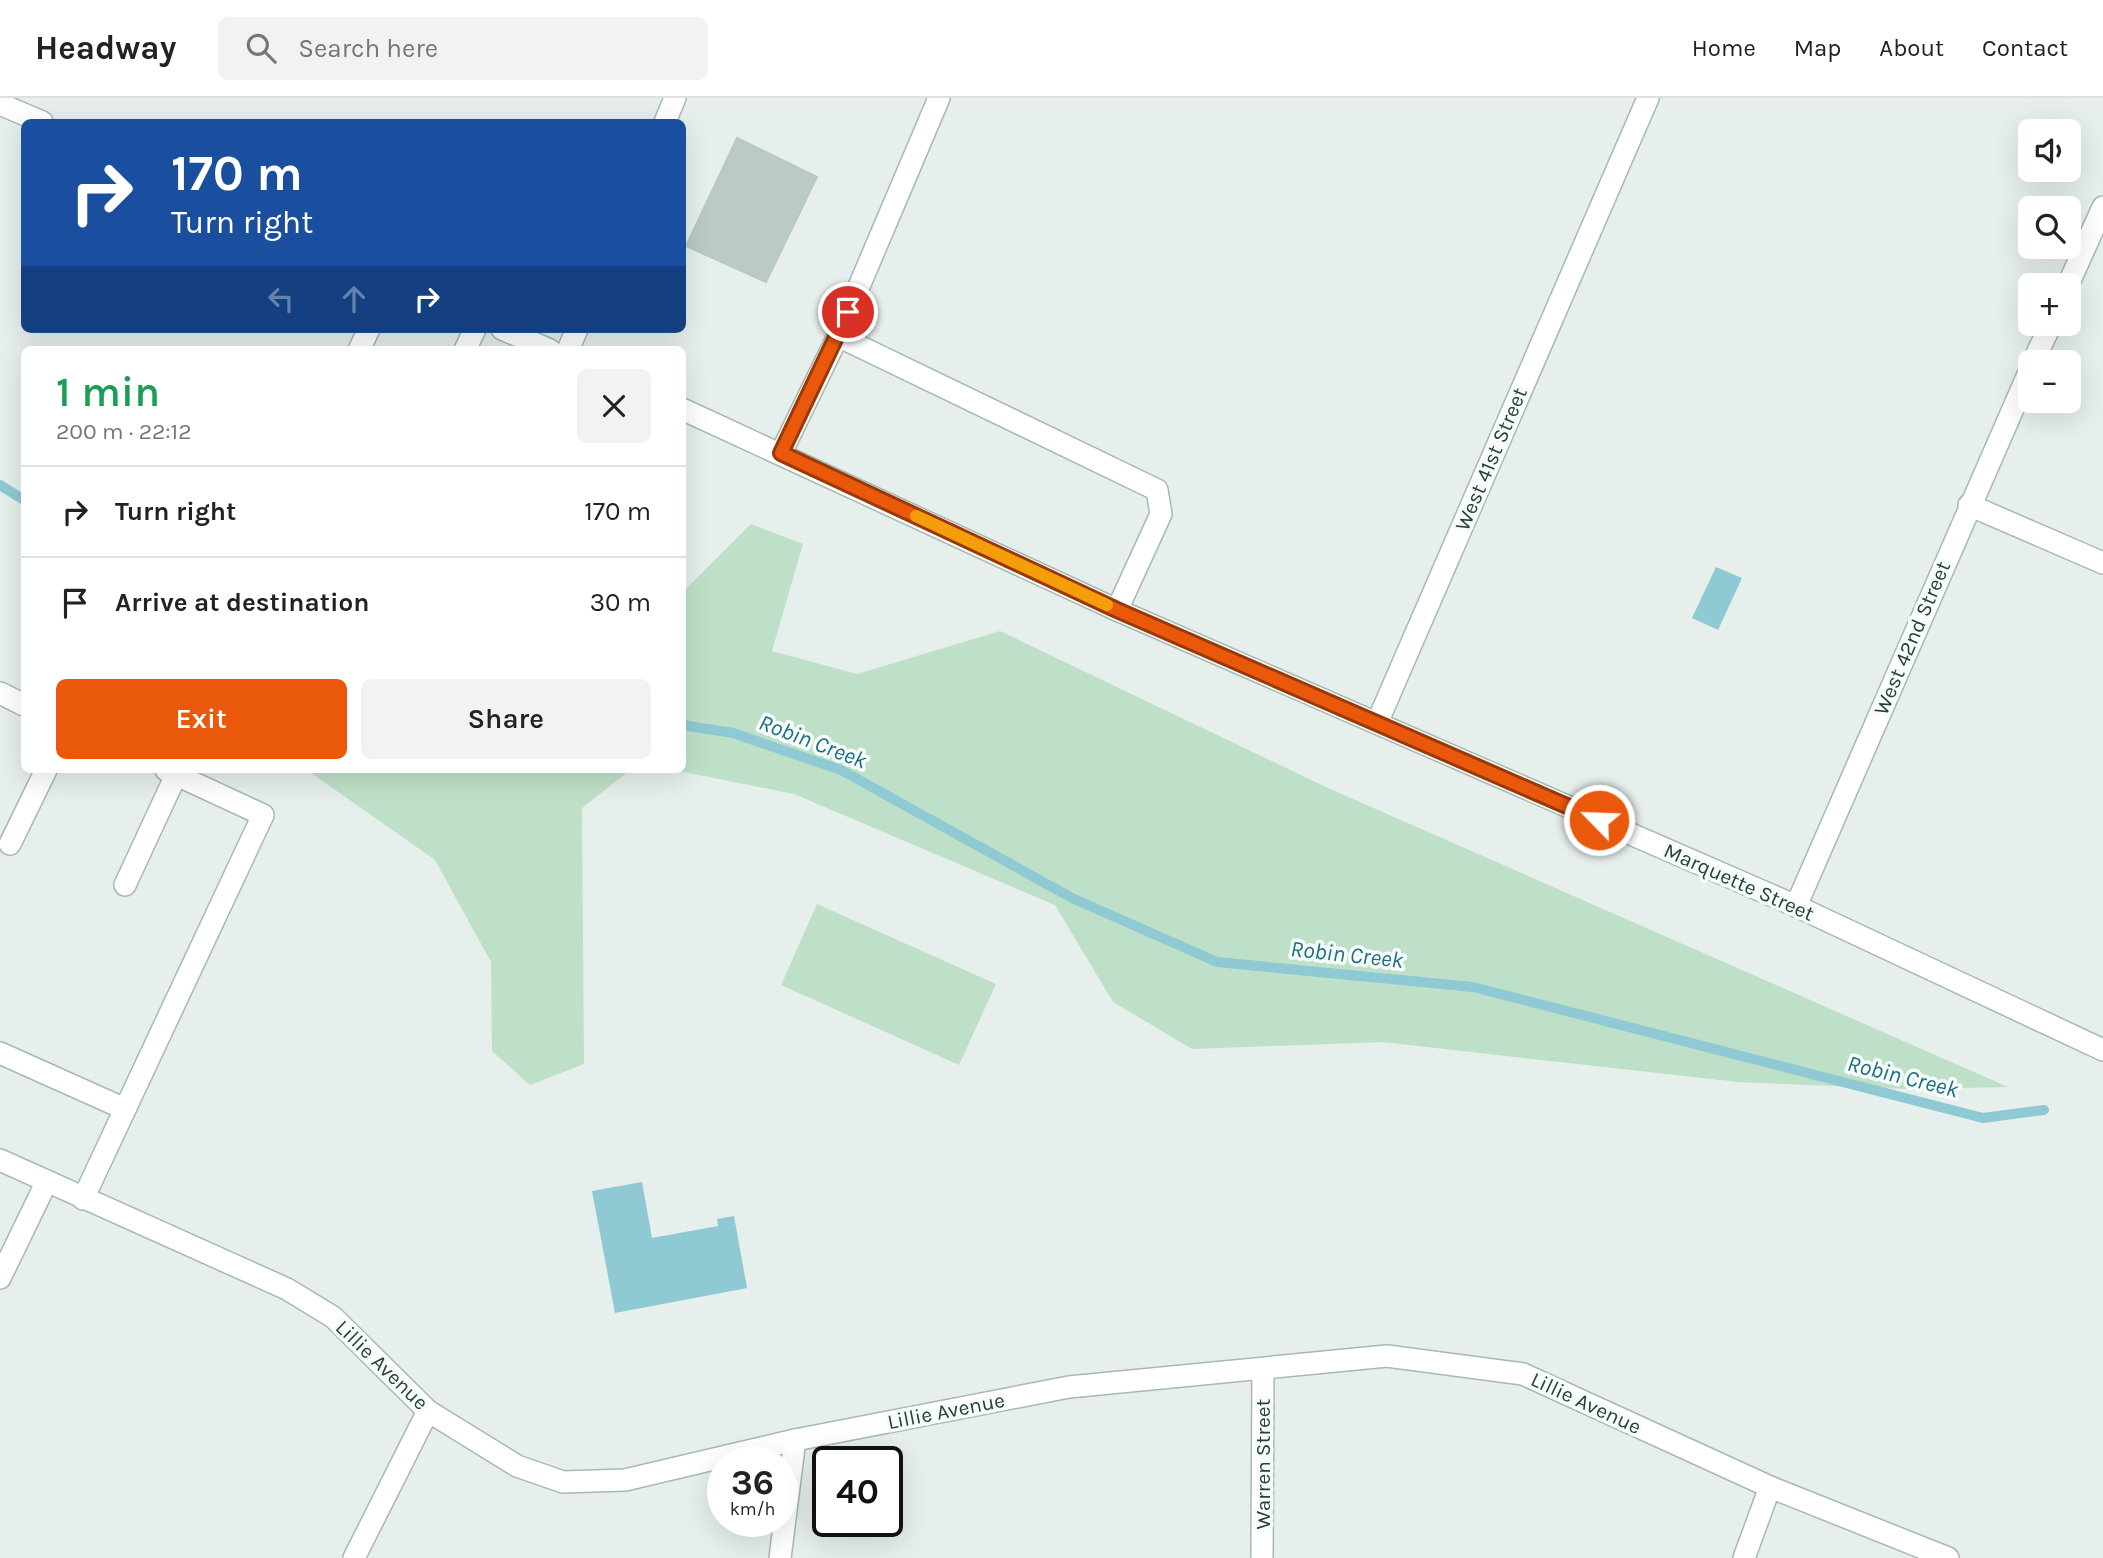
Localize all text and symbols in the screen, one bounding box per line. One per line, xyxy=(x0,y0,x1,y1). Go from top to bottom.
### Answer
search box xyxy=(218,17,708,80)
text: Headway xyxy=(35,29,176,67)
icon: search xyxy=(242,29,280,67)
text: Search here xyxy=(298,33,438,64)
text: Home xyxy=(1692,34,1756,62)
text: Map xyxy=(1794,34,1841,62)
text: About xyxy=(1879,34,1944,62)
text: Contact xyxy=(1982,34,2068,62)
map controls xyxy=(2018,119,2081,413)
button: sound xyxy=(2018,119,2081,182)
text: 170 m xyxy=(171,145,303,202)
icon: right xyxy=(56,147,147,238)
button: search xyxy=(2018,196,2081,259)
text: Turn right xyxy=(171,204,313,241)
button: + xyxy=(2018,273,2081,336)
icon: left xyxy=(262,280,300,318)
icon: ahead xyxy=(335,280,373,318)
icon: right xyxy=(408,280,446,318)
pin xyxy=(818,282,878,342)
icon: arrive xyxy=(829,293,867,331)
button: − xyxy=(2018,350,2081,413)
text: 1 min xyxy=(56,367,160,417)
button: close xyxy=(577,369,651,443)
street label: West 41st Street xyxy=(1450,384,1532,534)
text: 200 m · 22:12 xyxy=(56,418,192,445)
icon: right xyxy=(56,493,94,531)
text: Turn right xyxy=(115,496,236,527)
text: 170 m xyxy=(584,496,651,527)
street label: West 42nd Street xyxy=(1869,558,1955,718)
icon: arrive xyxy=(56,584,94,622)
text: Arrive at destination xyxy=(115,587,369,618)
text: 30 m xyxy=(590,587,651,618)
button: Exit xyxy=(56,679,347,759)
button: Share xyxy=(361,679,651,759)
water label: Robin Creek xyxy=(755,709,871,774)
position arrow xyxy=(1562,783,1636,857)
street label: Marquette Street xyxy=(1660,838,1818,926)
water label: Robin Creek xyxy=(1289,935,1405,974)
water label: Robin Creek xyxy=(1845,1050,1961,1103)
street label: Lillie Avenue xyxy=(331,1315,433,1415)
street label: Lillie Avenue xyxy=(1527,1367,1645,1439)
street label: Lillie Avenue xyxy=(885,1388,1007,1434)
street label: Warren Street xyxy=(1251,1398,1275,1529)
speed limit sign: 40 xyxy=(812,1446,903,1537)
text: 36 xyxy=(731,1462,774,1503)
text: km/h xyxy=(730,1498,775,1520)

